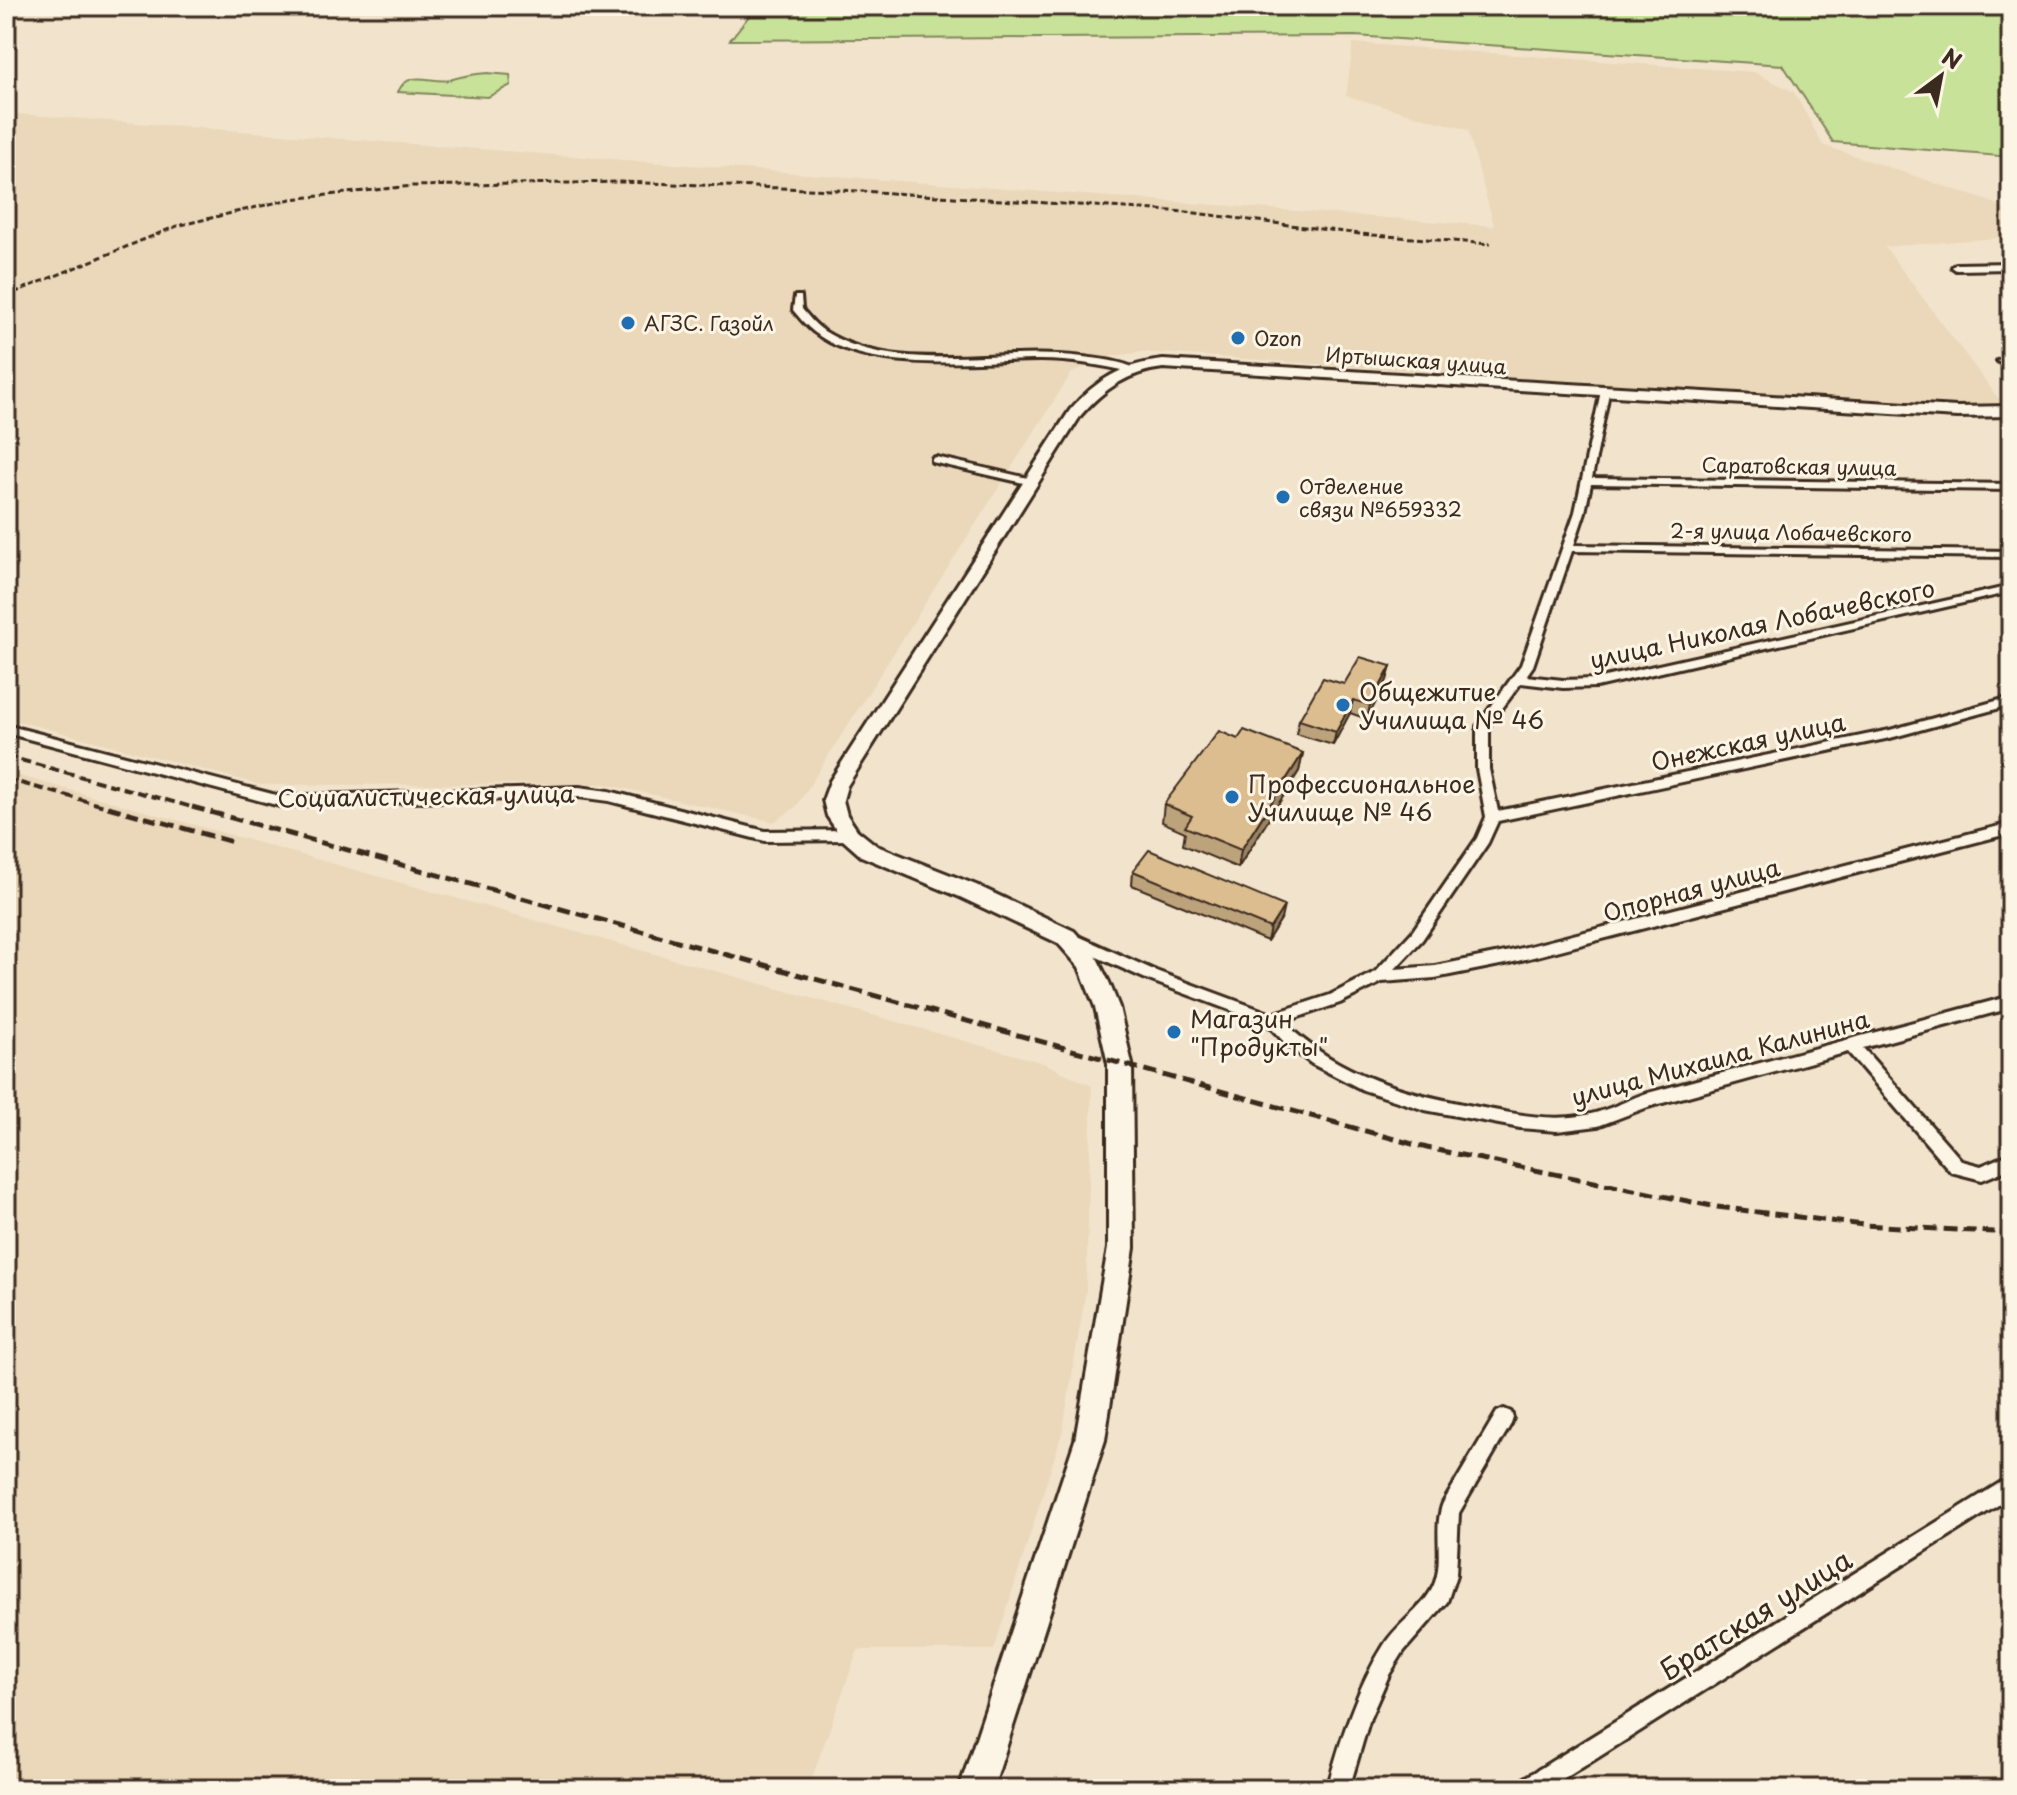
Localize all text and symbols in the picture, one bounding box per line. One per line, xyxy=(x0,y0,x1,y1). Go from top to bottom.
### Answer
north arrow xyxy=(1901,36,1981,116)
text: N xyxy=(1936,39,1969,76)
place label: АГЗС. Газойл xyxy=(644,308,774,338)
marker: АГЗС. Газойл xyxy=(619,314,637,332)
place label: Ozon xyxy=(1254,323,1302,353)
marker: Ozon xyxy=(1229,329,1247,347)
street label: Иртышская улица xyxy=(1325,339,1508,381)
street label: Саратовская улица xyxy=(1701,449,1897,483)
place label: Отделение связи №659332 xyxy=(1299,471,1462,524)
marker: Отделение связи №659332 xyxy=(1274,488,1292,506)
street label: 2-я улица Лобачевского xyxy=(1670,515,1912,549)
street label: улица Николая Лобачевского xyxy=(1586,569,1938,677)
place label: Общежитие Училища № 46 xyxy=(1359,673,1544,737)
marker: Общежитие Училища № 46 xyxy=(1334,696,1352,714)
street label: Онежская улица xyxy=(1648,703,1848,779)
place label: Профессиональное Училище № 46 xyxy=(1248,765,1476,829)
street label: Социалистическая улица xyxy=(277,774,575,816)
marker: Профессиональное Училище № 46 xyxy=(1223,788,1241,806)
street label: Опорная улица xyxy=(1598,848,1784,930)
place label: Магазин "Продукты" xyxy=(1190,1000,1328,1064)
street label: улица Михаила Калинина xyxy=(1567,1000,1873,1114)
marker: Магазин "Продукты" xyxy=(1165,1023,1183,1041)
street label: Братская улица xyxy=(1650,1537,1860,1691)

